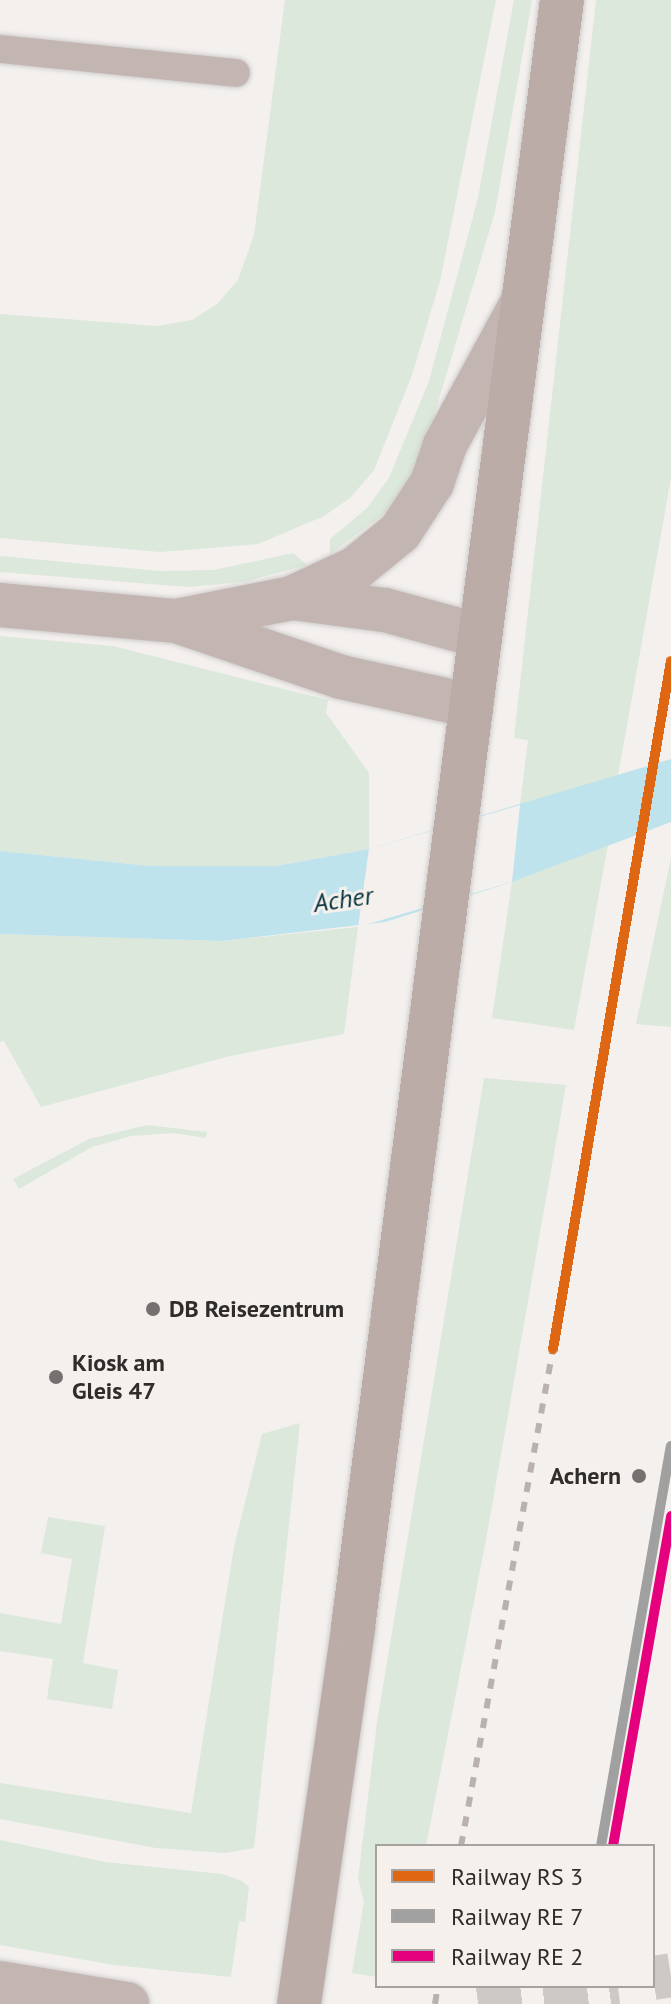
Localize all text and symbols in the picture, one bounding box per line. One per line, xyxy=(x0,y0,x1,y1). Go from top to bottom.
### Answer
water label: Acher xyxy=(311,879,375,919)
place label: DB Reisezentrum xyxy=(169,1295,344,1323)
marker: DB Reisezentrum xyxy=(144,1300,162,1318)
place label: Kiosk am Gleis 47 xyxy=(72,1349,165,1405)
marker: Kiosk am Gleis 47 xyxy=(47,1368,65,1386)
place label: Achern xyxy=(550,1462,621,1490)
marker: Achern xyxy=(628,1465,650,1487)
legend xyxy=(375,1844,655,1988)
text: Railway RS 3 xyxy=(451,1861,583,1892)
text: Railway RE 7 xyxy=(451,1901,583,1932)
text: Railway RE 2 xyxy=(451,1941,583,1972)

